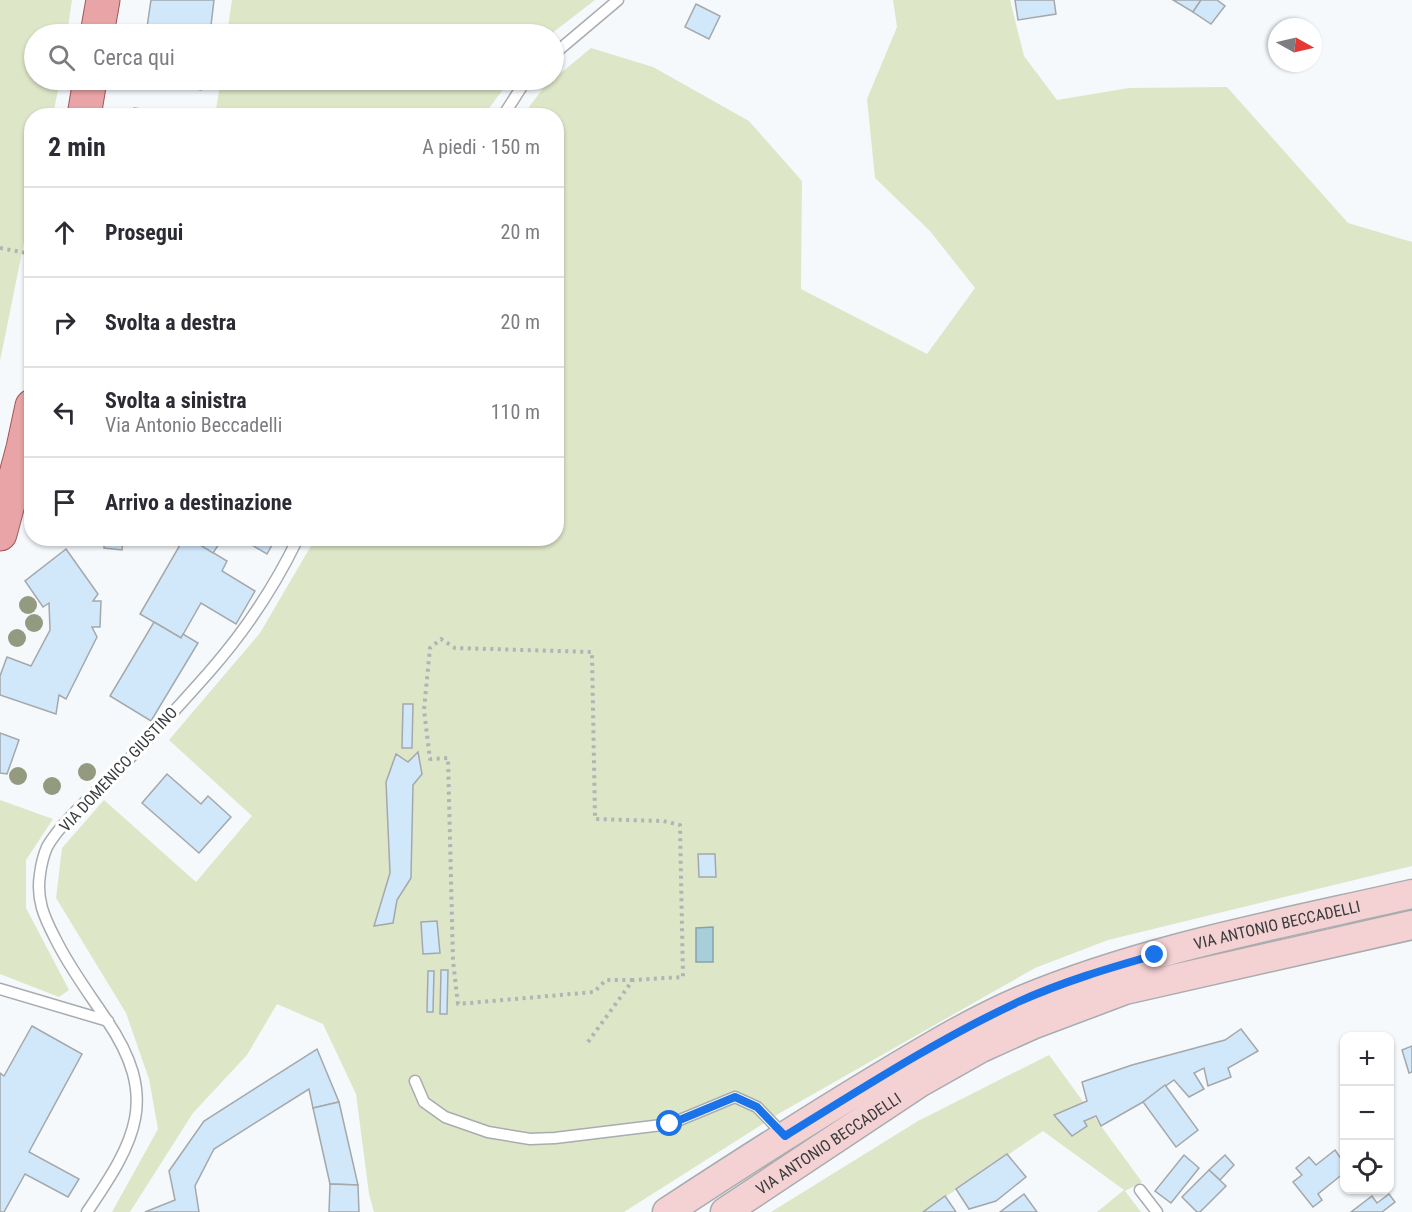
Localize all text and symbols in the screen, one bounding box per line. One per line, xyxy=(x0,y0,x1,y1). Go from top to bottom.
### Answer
north arrow xyxy=(1268,18,1322,72)
search box xyxy=(24,24,564,90)
icon: search xyxy=(45,41,78,74)
text: Cerca qui xyxy=(93,45,175,70)
text: 2 min xyxy=(48,132,106,162)
text: A piedi · 150 m xyxy=(422,135,540,159)
icon: ahead xyxy=(48,216,81,249)
text: Prosegui xyxy=(105,220,183,245)
text: 20 m xyxy=(501,220,540,244)
icon: right xyxy=(48,306,81,339)
text: Svolta a destra xyxy=(105,310,236,335)
text: 20 m xyxy=(501,310,540,334)
text: Svolta a sinistra xyxy=(105,388,247,413)
icon: left xyxy=(48,396,81,429)
text: 110 m xyxy=(491,400,540,424)
text: Via Antonio Beccadelli xyxy=(105,413,282,437)
icon: arrive xyxy=(48,486,81,519)
text: Arrivo a destinazione xyxy=(105,490,292,515)
street label: VIA DOMENICO GIUSTINO xyxy=(56,703,181,836)
street label: VIA ANTONIO BECCADELLI xyxy=(1192,897,1362,954)
route end xyxy=(1141,941,1167,967)
map controls xyxy=(1340,1032,1394,1194)
button: + xyxy=(1340,1032,1394,1086)
button: − xyxy=(1340,1086,1394,1140)
street label: VIA ANTONIO BECCADELLI xyxy=(752,1089,905,1199)
route start xyxy=(656,1110,682,1136)
button: locate xyxy=(1340,1140,1394,1194)

